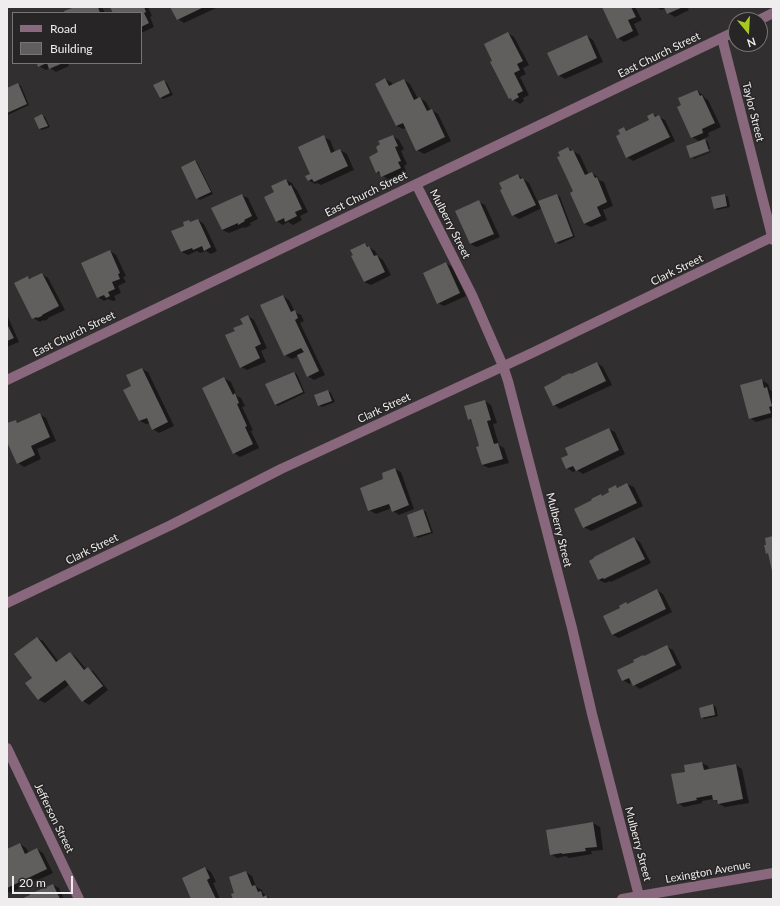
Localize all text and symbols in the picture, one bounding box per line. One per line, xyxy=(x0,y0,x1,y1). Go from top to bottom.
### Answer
legend xyxy=(12,12,142,64)
north arrow xyxy=(728,12,768,52)
text: Road xyxy=(50,21,77,36)
street label: East Church Street xyxy=(616,29,702,81)
text: N xyxy=(746,35,758,50)
text: Building xyxy=(50,41,93,56)
street label: Taylor Street xyxy=(739,81,767,143)
street label: East Church Street xyxy=(323,168,409,220)
street label: Mulberry Street xyxy=(427,187,473,261)
street label: Clark Street xyxy=(649,252,705,288)
street label: East Church Street xyxy=(31,308,117,360)
street label: Clark Street xyxy=(355,390,413,426)
street label: Mulberry Street xyxy=(543,491,575,569)
street label: Clark Street xyxy=(64,531,120,567)
street label: Jefferson Street xyxy=(31,781,77,855)
street label: Mulberry Street xyxy=(622,805,654,883)
street label: Lexington Avenue xyxy=(664,858,752,886)
scale bar xyxy=(14,868,75,894)
text: 20 m xyxy=(19,875,46,890)

